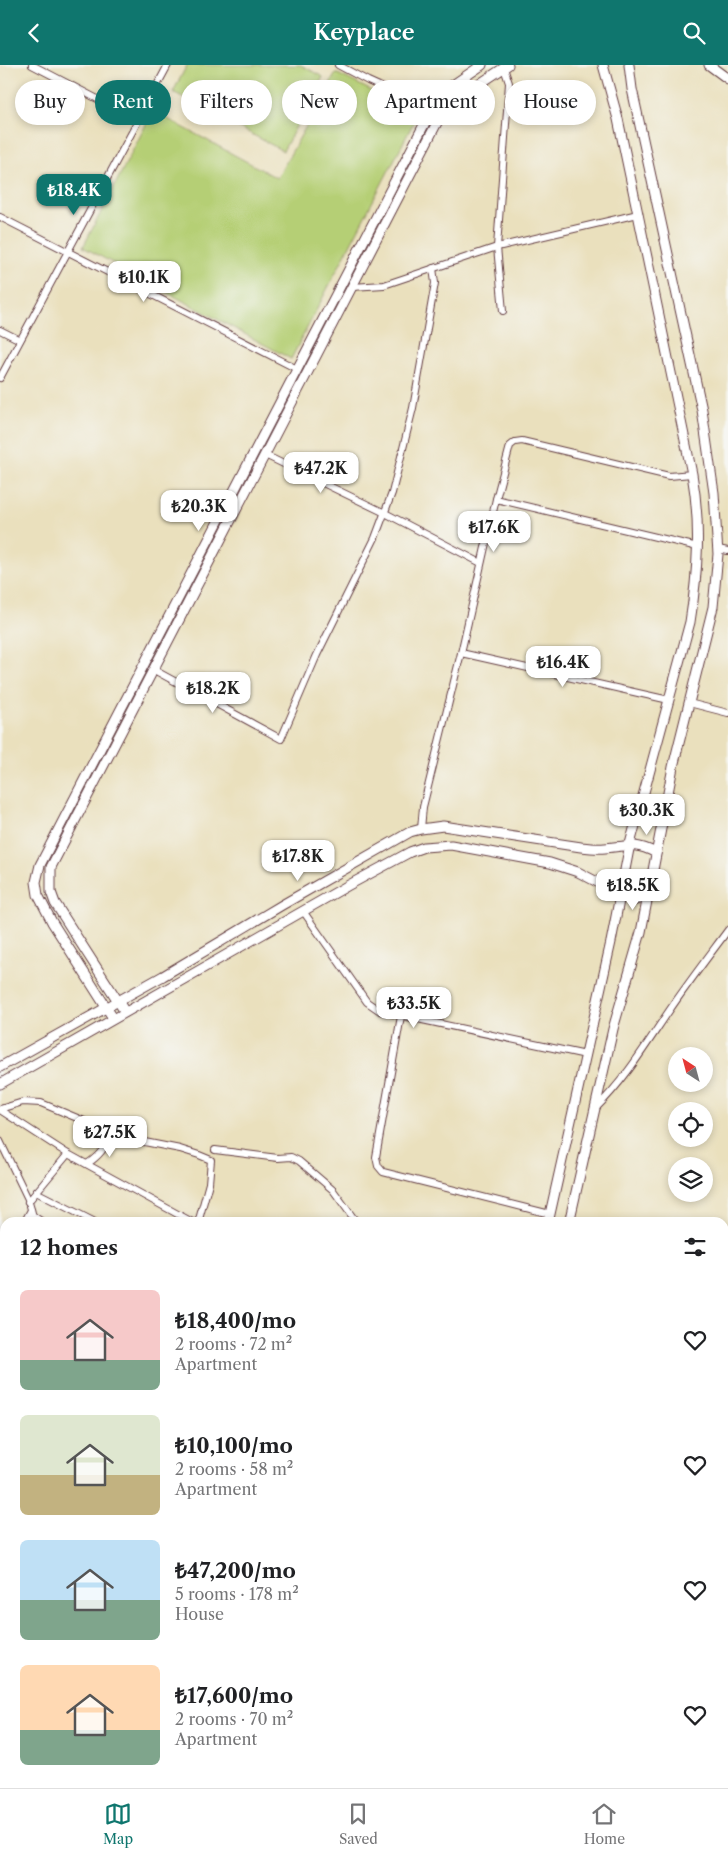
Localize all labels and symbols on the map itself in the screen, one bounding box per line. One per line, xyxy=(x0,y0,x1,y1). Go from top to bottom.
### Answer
pin: ₺18.4K xyxy=(33,173,115,216)
pin: ₺10.1K xyxy=(103,261,185,303)
pin: ₺47.2K xyxy=(280,451,362,494)
pin: ₺20.3K xyxy=(158,489,240,532)
pin: ₺17.6K xyxy=(453,511,535,553)
pin: ₺16.4K xyxy=(522,645,604,688)
pin: ₺18.2K xyxy=(172,671,254,714)
pin: ₺30.3K xyxy=(606,793,688,836)
pin: ₺17.8K xyxy=(257,839,339,882)
pin: ₺18.5K xyxy=(592,869,674,911)
pin: ₺33.5K xyxy=(373,987,455,1029)
north arrow xyxy=(668,1047,712,1093)
pin: ₺27.5K xyxy=(69,1115,151,1158)

